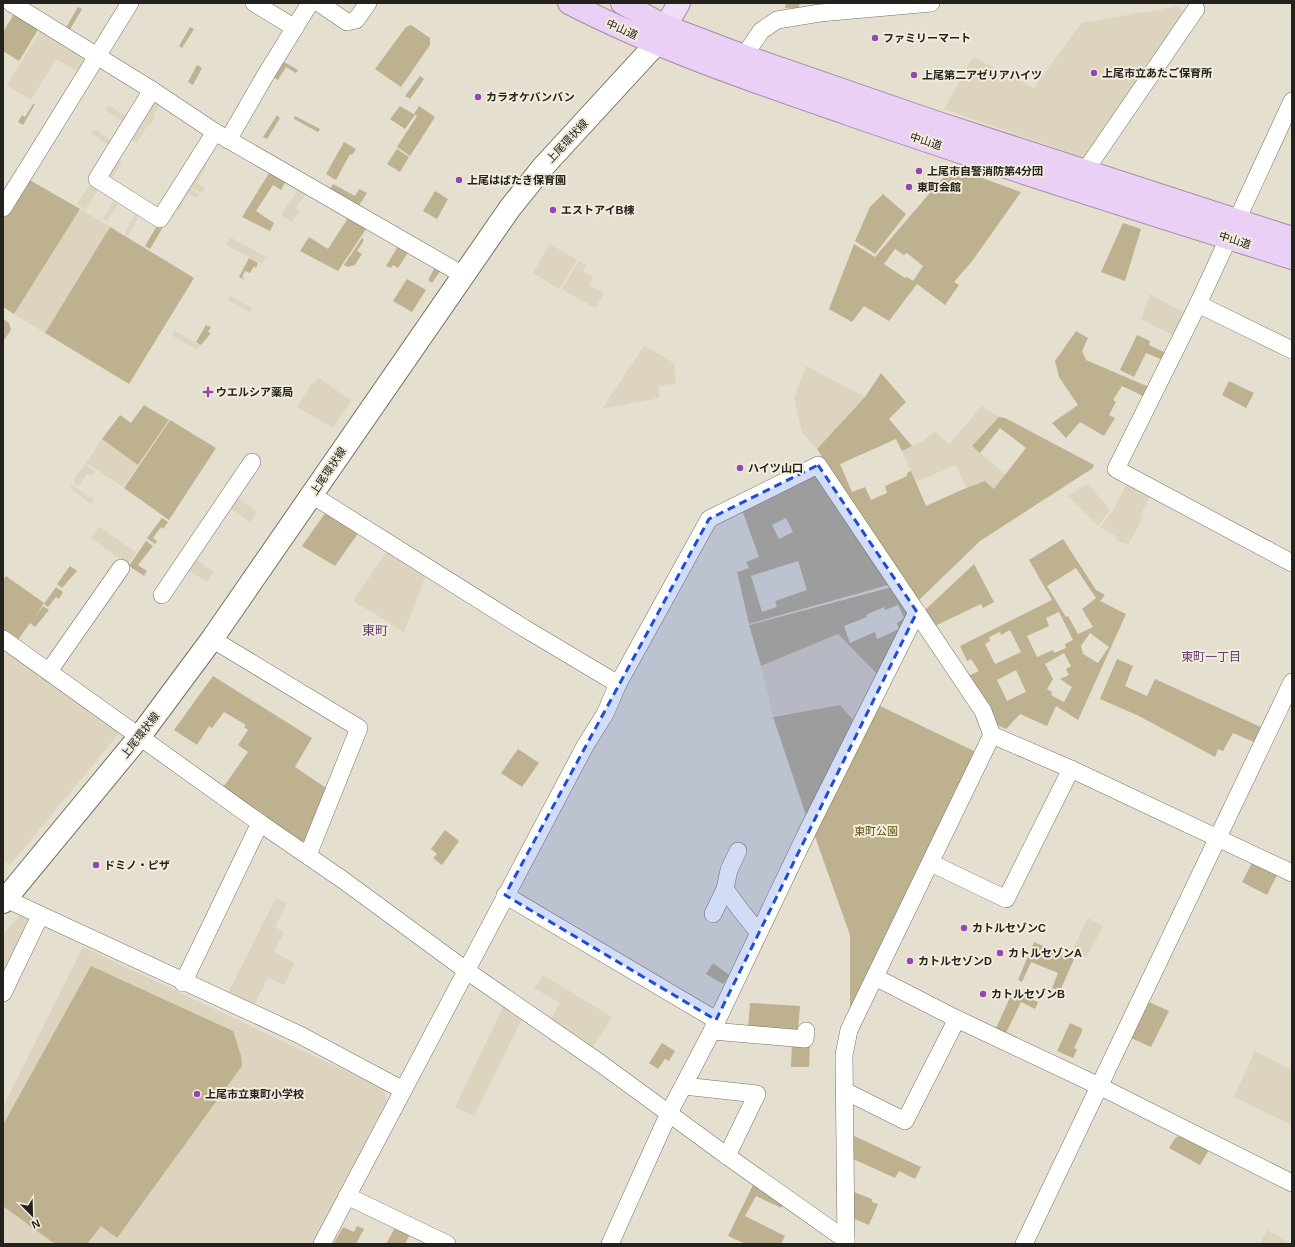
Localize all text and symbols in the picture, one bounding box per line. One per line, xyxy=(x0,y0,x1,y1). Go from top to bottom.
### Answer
street label: 中山道 xyxy=(604,17,640,41)
place label: ファミリーマート xyxy=(883,32,971,44)
marker: ファミリーマート xyxy=(870,33,880,43)
place label: 上尾市立あたご保育所 xyxy=(1102,67,1212,79)
marker: 上尾市立あたご保育所 xyxy=(1089,68,1099,78)
place label: 上尾第二アゼリアハイツ xyxy=(922,69,1042,81)
marker: 上尾第二アゼリアハイツ xyxy=(909,70,919,80)
place label: カラオケバンバン xyxy=(486,91,575,103)
marker: カラオケバンバン xyxy=(473,92,483,102)
street label: 上尾環状線 xyxy=(544,117,590,165)
street label: 中山道 xyxy=(908,130,944,152)
place label: 上尾市自警消防第4分団 xyxy=(927,165,1043,177)
marker: 上尾市自警消防第4分団 xyxy=(914,166,924,176)
place label: 上尾はばたき保育園 xyxy=(467,174,566,186)
marker: 上尾はばたき保育園 xyxy=(454,175,464,185)
place label: 東町会館 xyxy=(917,181,961,193)
marker: 東町会館 xyxy=(904,182,914,192)
place label: エストアイB棟 xyxy=(561,204,634,216)
marker: エストアイB棟 xyxy=(548,205,558,215)
street label: 中山道 xyxy=(1217,229,1253,251)
place label: ウエルシア薬局 xyxy=(216,386,293,398)
marker: ウエルシア薬局 xyxy=(203,387,213,397)
street label: 上尾環状線 xyxy=(308,445,348,497)
place label: ハイツ山口 xyxy=(748,462,803,474)
marker: ハイツ山口 xyxy=(735,463,745,473)
district label: 東町 xyxy=(362,623,388,638)
district label: 東町一丁目 xyxy=(1181,650,1241,664)
street label: 上尾環状線 xyxy=(118,710,162,760)
park label: 東町公園 xyxy=(854,825,898,837)
place label: ドミノ・ピザ xyxy=(104,859,170,871)
marker: ドミノ・ピザ xyxy=(91,860,101,870)
place label: カトルセゾンC xyxy=(972,922,1046,934)
marker: カトルセゾンC xyxy=(959,923,969,933)
place label: カトルセゾンA xyxy=(1008,947,1082,959)
marker: カトルセゾンA xyxy=(995,948,1005,958)
place label: カトルセゾンD xyxy=(918,955,992,967)
marker: カトルセゾンD xyxy=(905,956,915,966)
place label: カトルセゾンB xyxy=(991,988,1065,1000)
marker: カトルセゾンB xyxy=(978,989,988,999)
place label: 上尾市立東町小学校 xyxy=(205,1088,304,1100)
marker: 上尾市立東町小学校 xyxy=(192,1089,202,1099)
north arrow xyxy=(12,1195,52,1235)
text: N xyxy=(30,1217,42,1231)

